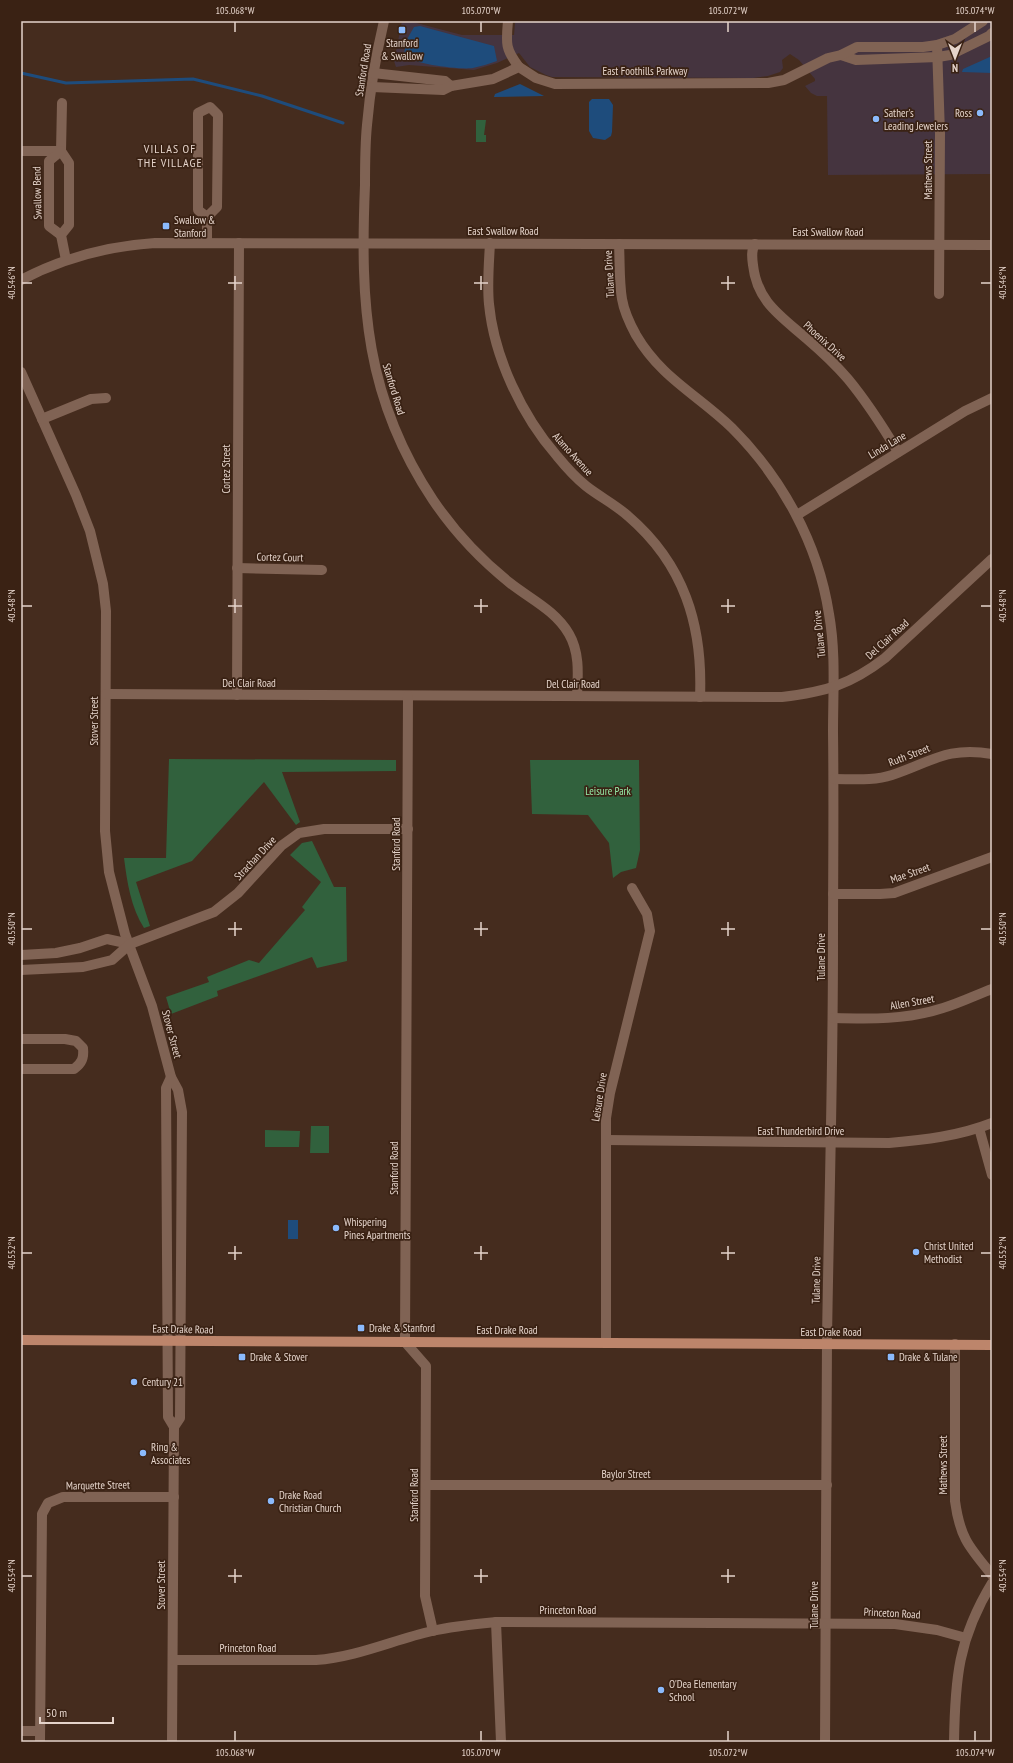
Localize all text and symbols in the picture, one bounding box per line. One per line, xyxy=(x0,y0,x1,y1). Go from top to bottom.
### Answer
text: 105.068°W xyxy=(216,4,255,17)
text: 105.070°W xyxy=(462,4,501,17)
text: 105.072°W xyxy=(709,4,748,17)
text: 105.074°W xyxy=(956,4,995,17)
marker: Stanford & Swallow xyxy=(397,25,407,35)
place label: Stanford & Swallow xyxy=(381,36,423,63)
north arrow xyxy=(935,38,975,78)
street label: Stanford Road xyxy=(352,42,374,97)
text: N xyxy=(952,61,958,75)
street label: East Foothills Parkway xyxy=(602,64,688,78)
place label: Sather's Leading Jewelers xyxy=(884,106,948,133)
place label: Ross xyxy=(955,106,972,120)
marker: Ross xyxy=(975,108,985,118)
marker: Sather's Leading Jewelers xyxy=(871,114,881,124)
street label: Mathews Street xyxy=(921,140,935,200)
district label: VILLAS OF THE VILLAGE xyxy=(137,141,203,170)
street label: Swallow Bend xyxy=(30,166,44,220)
place label: Swallow & Stanford xyxy=(174,213,215,240)
marker: Swallow & Stanford xyxy=(161,221,171,231)
street label: East Swallow Road xyxy=(468,224,539,238)
street label: East Swallow Road xyxy=(793,225,864,239)
street label: Tulane Drive xyxy=(601,250,617,298)
text: 40.546°N xyxy=(5,266,18,300)
text: 40.546°N xyxy=(996,266,1009,300)
street label: Phoenix Drive xyxy=(801,318,850,364)
street label: Stanford Road xyxy=(380,361,409,417)
street label: Linda Lane xyxy=(866,428,909,462)
street label: Alamo Avenue xyxy=(550,429,597,479)
street label: Cortez Street xyxy=(219,445,233,493)
street label: Cortez Court xyxy=(257,550,303,564)
text: 40.548°N xyxy=(5,589,18,623)
text: 40.548°N xyxy=(996,589,1009,623)
street label: Tulane Drive xyxy=(810,609,828,658)
street label: Del Clair Road xyxy=(862,616,912,662)
street label: Del Clair Road xyxy=(222,676,276,690)
street label: Del Clair Road xyxy=(546,677,600,691)
street label: Stover Street xyxy=(87,696,101,746)
street label: Ruth Street xyxy=(886,741,932,769)
park label: Leisure Park xyxy=(585,784,632,798)
street label: Stanford Road xyxy=(389,817,403,871)
street label: Strachan Drive xyxy=(231,833,279,883)
street label: Mae Street xyxy=(888,860,932,886)
text: 40.550°N xyxy=(5,912,18,946)
text: 40.550°N xyxy=(996,912,1009,946)
street label: Tulane Drive xyxy=(814,933,828,981)
street label: Allen Street xyxy=(889,991,935,1013)
street label: Stover Street xyxy=(159,1008,185,1060)
street label: Leisure Drive xyxy=(588,1071,610,1122)
street label: East Thunderbird Drive xyxy=(758,1124,845,1138)
street label: Stanford Road xyxy=(387,1141,401,1195)
place label: Whispering Pines Apartments xyxy=(344,1215,411,1242)
marker: Whispering Pines Apartments xyxy=(331,1223,341,1233)
text: 40.552°N xyxy=(5,1236,18,1270)
text: 40.552°N xyxy=(996,1236,1009,1270)
place label: Christ United Methodist xyxy=(924,1239,974,1266)
marker: Christ United Methodist xyxy=(911,1247,921,1257)
street label: Tulane Drive xyxy=(809,1256,823,1304)
street label: East Drake Road xyxy=(152,1321,214,1337)
place label: Drake & Stanford xyxy=(369,1321,435,1335)
marker: Drake & Stanford xyxy=(356,1323,366,1333)
street label: East Drake Road xyxy=(476,1323,538,1337)
street label: East Drake Road xyxy=(800,1325,862,1339)
place label: Drake & Stover xyxy=(250,1350,308,1364)
place label: Drake & Tulane xyxy=(899,1350,958,1364)
marker: Drake & Stover xyxy=(237,1352,247,1362)
marker: Drake & Tulane xyxy=(886,1352,896,1362)
place label: Century 21 xyxy=(142,1375,183,1389)
marker: Century 21 xyxy=(129,1377,139,1387)
street label: Mathews Street xyxy=(936,1435,950,1495)
place label: Ring & Associates xyxy=(151,1440,191,1467)
marker: Ring & Associates xyxy=(138,1448,148,1458)
street label: Baylor Street xyxy=(601,1467,651,1481)
street label: Stanford Road xyxy=(407,1468,421,1522)
street label: Marquette Street xyxy=(66,1477,130,1493)
place label: Drake Road Christian Church xyxy=(279,1488,342,1515)
marker: Drake Road Christian Church xyxy=(266,1496,276,1506)
text: 40.554°N xyxy=(5,1559,18,1593)
text: 40.554°N xyxy=(996,1559,1009,1593)
street label: Stover Street xyxy=(154,1560,168,1610)
street label: Tulane Drive xyxy=(807,1581,821,1629)
street label: Princeton Road xyxy=(540,1603,597,1617)
street label: Princeton Road xyxy=(863,1605,921,1621)
street label: Princeton Road xyxy=(220,1641,277,1655)
place label: O'Dea Elementary School xyxy=(669,1677,738,1704)
marker: O'Dea Elementary School xyxy=(656,1685,666,1695)
scale bar xyxy=(40,1699,113,1725)
text: 50 m xyxy=(46,1705,67,1720)
text: 105.068°W xyxy=(216,1746,255,1759)
text: 105.070°W xyxy=(462,1746,501,1759)
text: 105.072°W xyxy=(709,1746,748,1759)
text: 105.074°W xyxy=(956,1746,995,1759)

